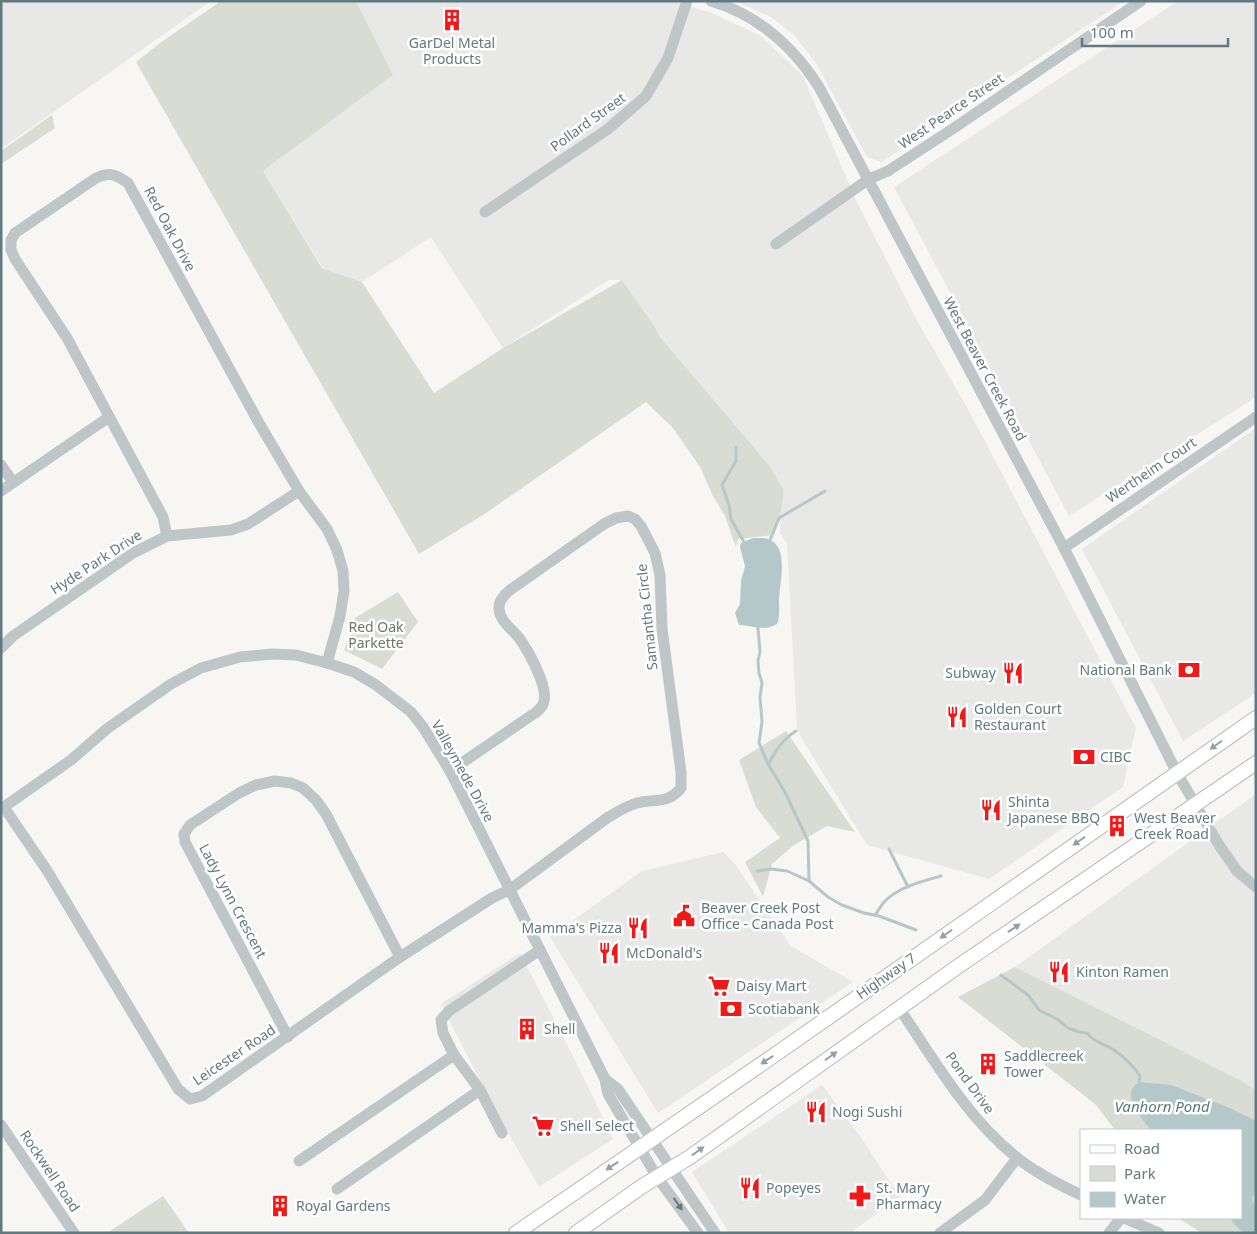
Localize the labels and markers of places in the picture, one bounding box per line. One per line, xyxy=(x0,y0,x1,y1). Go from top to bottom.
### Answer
building icon: GarDel Metal Products xyxy=(439,7,465,33)
place label: GarDel Metal Products xyxy=(409,33,495,68)
bank icon: National Bank xyxy=(1176,657,1202,683)
restaurant icon: Subway xyxy=(1000,660,1026,686)
place label: National Bank xyxy=(1080,660,1173,679)
place label: Subway xyxy=(945,663,997,682)
place label: Golden Court Restaurant xyxy=(974,699,1062,734)
restaurant icon: Golden Court Restaurant xyxy=(944,704,970,730)
bank icon: CIBC xyxy=(1071,744,1097,770)
place label: CIBC xyxy=(1100,747,1132,766)
place label: Shinta Japanese BBQ xyxy=(1006,792,1100,827)
restaurant icon: Shinta Japanese BBQ xyxy=(978,797,1004,823)
place label: West Beaver Creek Road xyxy=(1134,808,1216,843)
building icon: West Beaver Creek Road xyxy=(1104,813,1130,839)
place label: Beaver Creek Post Office - Canada Post xyxy=(701,898,834,933)
public building icon: Beaver Creek Post Office - Canada Post xyxy=(671,903,697,929)
restaurant icon: Mamma's Pizza xyxy=(625,915,651,941)
place label: Mamma's Pizza xyxy=(521,918,622,937)
restaurant icon: McDonald's xyxy=(596,940,622,966)
place label: McDonald's xyxy=(626,943,703,962)
restaurant icon: Kinton Ramen xyxy=(1046,959,1072,985)
place label: Kinton Ramen xyxy=(1076,962,1169,981)
supermarket icon: Daisy Mart xyxy=(706,973,732,999)
place label: Daisy Mart xyxy=(736,976,807,995)
bank icon: Scotiabank xyxy=(718,996,744,1022)
place label: Scotiabank xyxy=(748,999,821,1018)
building icon: Shell xyxy=(514,1016,540,1042)
place label: Shell xyxy=(544,1019,575,1038)
place label: Saddlecreek Tower xyxy=(1004,1046,1084,1081)
building icon: Saddlecreek Tower xyxy=(975,1051,1001,1077)
restaurant icon: Nogi Sushi xyxy=(803,1099,829,1125)
place label: Nogi Sushi xyxy=(832,1102,902,1121)
supermarket icon: Shell Select xyxy=(530,1113,556,1139)
place label: Shell Select xyxy=(560,1116,634,1135)
restaurant icon: Popeyes xyxy=(737,1175,763,1201)
place label: Popeyes xyxy=(766,1178,821,1197)
place label: St. Mary Pharmacy xyxy=(876,1178,942,1213)
pharmacy icon: St. Mary Pharmacy xyxy=(847,1183,873,1209)
building icon: Royal Gardens xyxy=(267,1193,293,1219)
place label: Royal Gardens xyxy=(296,1196,391,1215)

